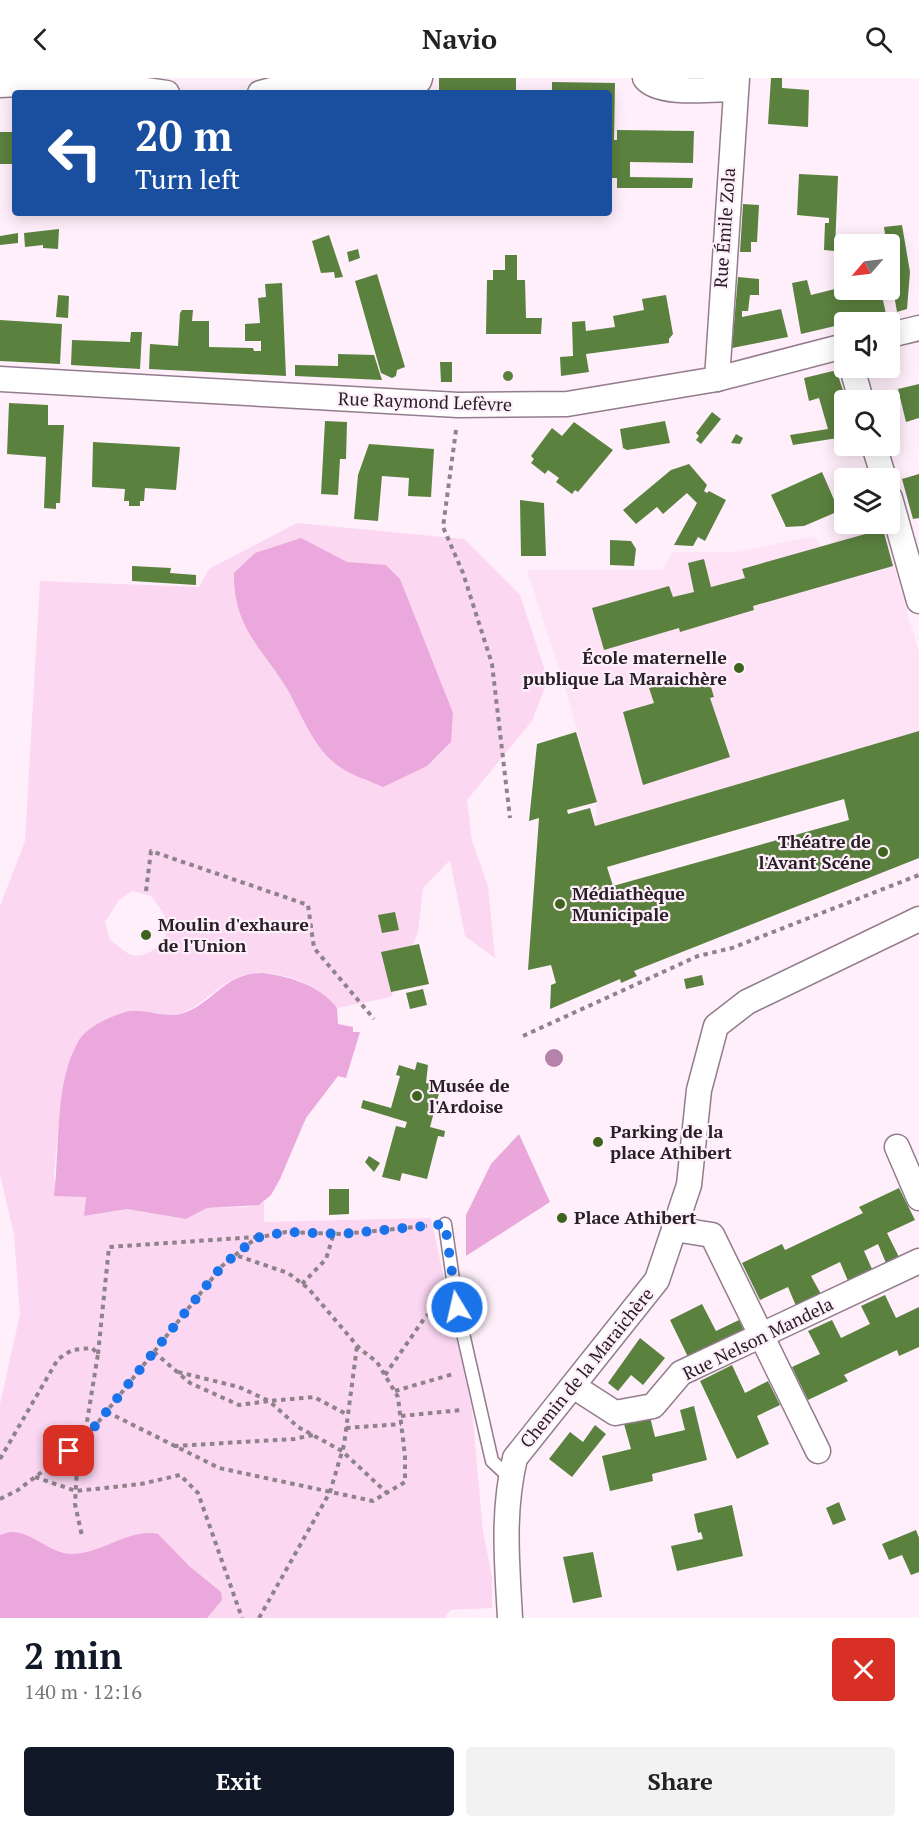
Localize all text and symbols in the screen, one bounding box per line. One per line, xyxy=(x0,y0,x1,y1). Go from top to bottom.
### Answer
text: Navio xyxy=(422,21,497,57)
icon: back xyxy=(24,23,57,56)
icon: search xyxy=(862,23,895,56)
text: 20 m xyxy=(135,107,233,163)
icon: left xyxy=(36,114,114,192)
text: Turn left xyxy=(135,161,240,197)
street label: Rue Émile Zola xyxy=(708,167,740,289)
north arrow xyxy=(834,234,900,300)
map controls xyxy=(834,234,900,534)
button: sound xyxy=(834,312,900,378)
street label: Rue Raymond Lefèvre xyxy=(338,386,512,416)
button: search xyxy=(834,390,900,456)
button: layers xyxy=(834,468,900,534)
place label: École maternelle publique La Maraichère xyxy=(523,645,727,690)
marker: École maternelle publique La Maraichère xyxy=(732,661,746,675)
place label: Théatre de l'Avant Scéne xyxy=(758,829,871,874)
marker: Théatre de l'Avant Scéne xyxy=(876,845,890,859)
place label: Médiathèque Municipale xyxy=(572,881,685,926)
marker: Médiathèque Municipale xyxy=(553,897,567,911)
place label: Moulin d'exhaure de l'Union xyxy=(158,912,309,957)
marker: Moulin d'exhaure de l'Union xyxy=(139,928,153,942)
place label: Musée de l'Ardoise xyxy=(429,1073,510,1118)
marker: Musée de l'Ardoise xyxy=(410,1089,424,1103)
place label: Parking de la place Athibert xyxy=(610,1119,732,1164)
marker: Parking de la place Athibert xyxy=(591,1135,605,1149)
place label: Place Athibert xyxy=(574,1205,697,1229)
marker: Place Athibert xyxy=(555,1211,569,1225)
position arrow xyxy=(425,1275,489,1339)
street label: Chemin de la Maraichère xyxy=(514,1282,658,1452)
street label: Rue Nelson Mandela xyxy=(678,1291,837,1385)
pin xyxy=(43,1425,94,1476)
icon: arrive xyxy=(52,1434,85,1467)
text: 2 min xyxy=(24,1632,122,1679)
button: close xyxy=(832,1638,895,1701)
text: 140 m · 12:16 xyxy=(24,1678,142,1705)
button: Exit xyxy=(24,1747,454,1816)
button: Share xyxy=(466,1747,895,1816)

